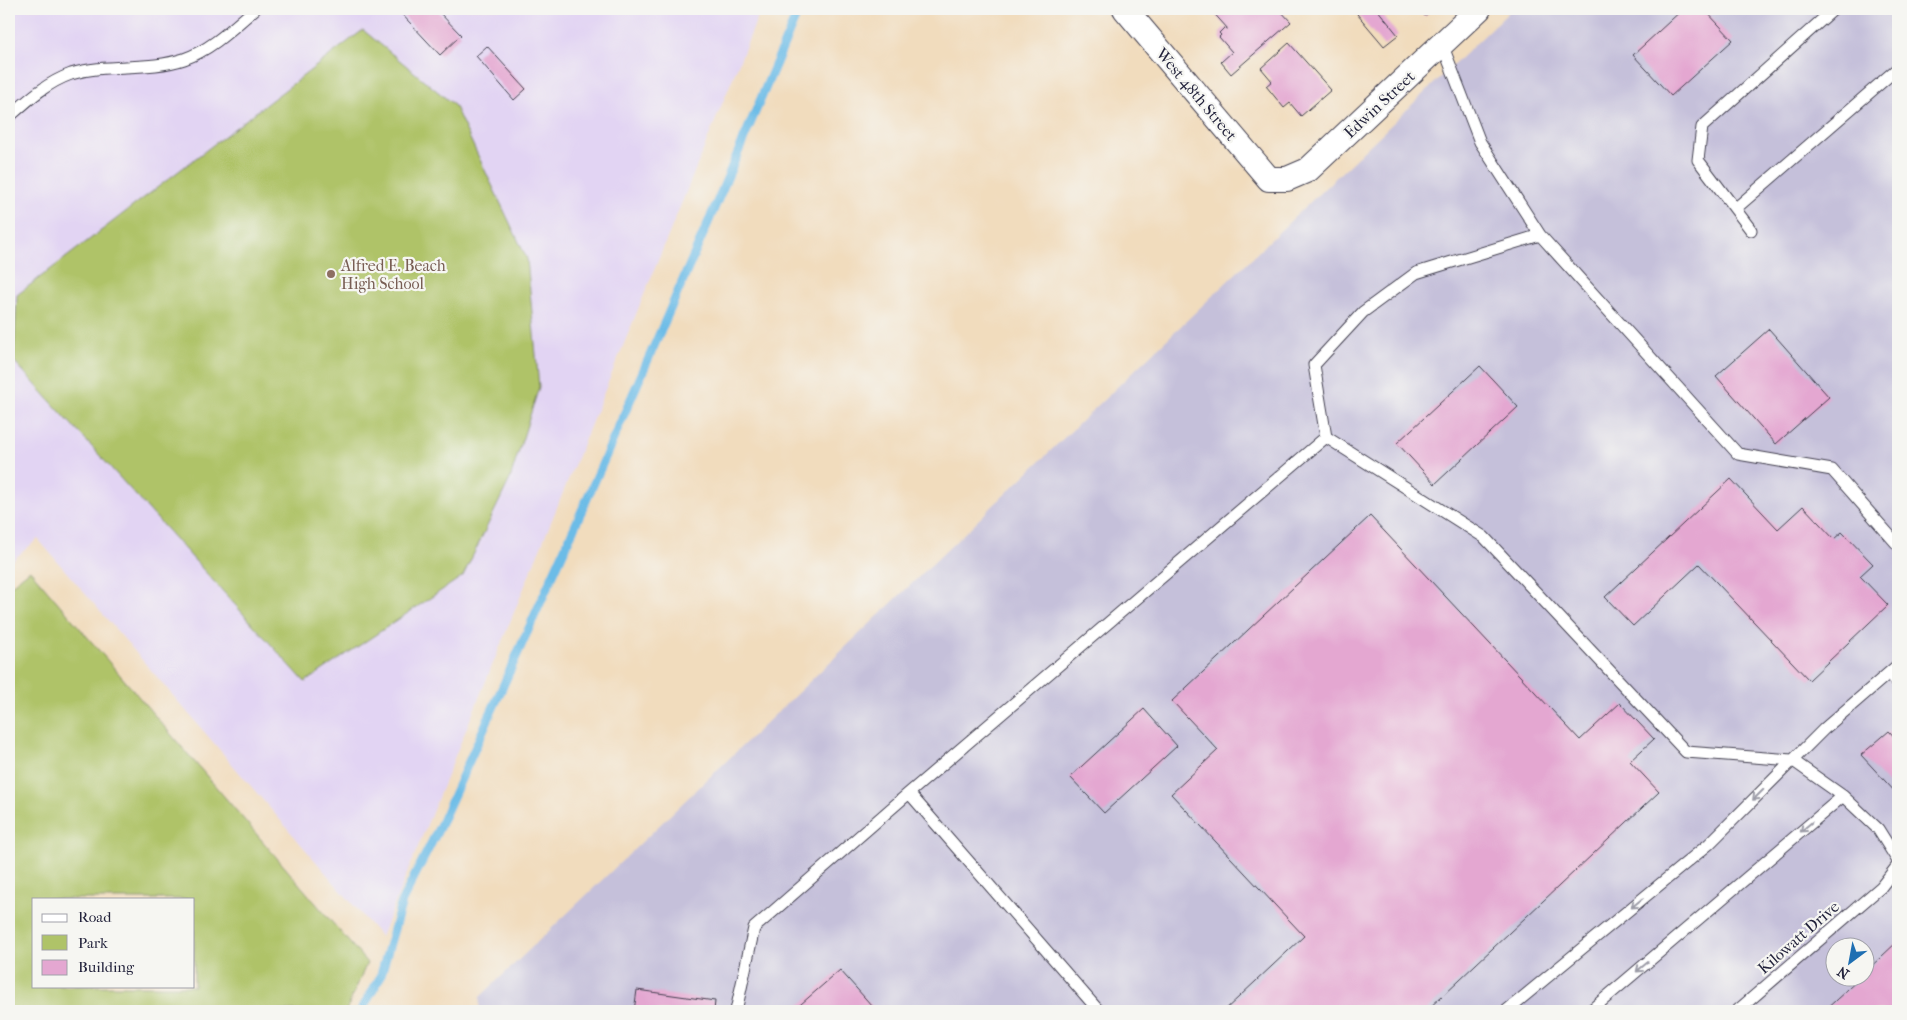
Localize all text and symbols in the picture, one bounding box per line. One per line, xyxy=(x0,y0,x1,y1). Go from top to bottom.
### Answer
street label: West 48th Street xyxy=(1152,43,1241,145)
street label: Edwin Street xyxy=(1340,67,1419,142)
place label: Alfred E. Beach High School xyxy=(340,256,446,293)
marker: Alfred E. Beach High School xyxy=(325,268,337,280)
one-way arrow xyxy=(1752,789,1764,801)
one-way arrow xyxy=(1800,822,1813,833)
street label: Kilowatt Drive xyxy=(1754,897,1843,978)
legend xyxy=(32,898,195,988)
one-way arrow xyxy=(1631,898,1644,909)
text: Road xyxy=(78,908,112,926)
text: Park xyxy=(78,934,108,952)
north arrow xyxy=(1824,938,1874,988)
text: Building xyxy=(78,958,135,976)
one-way arrow xyxy=(1636,961,1649,972)
text: N xyxy=(1834,962,1852,983)

